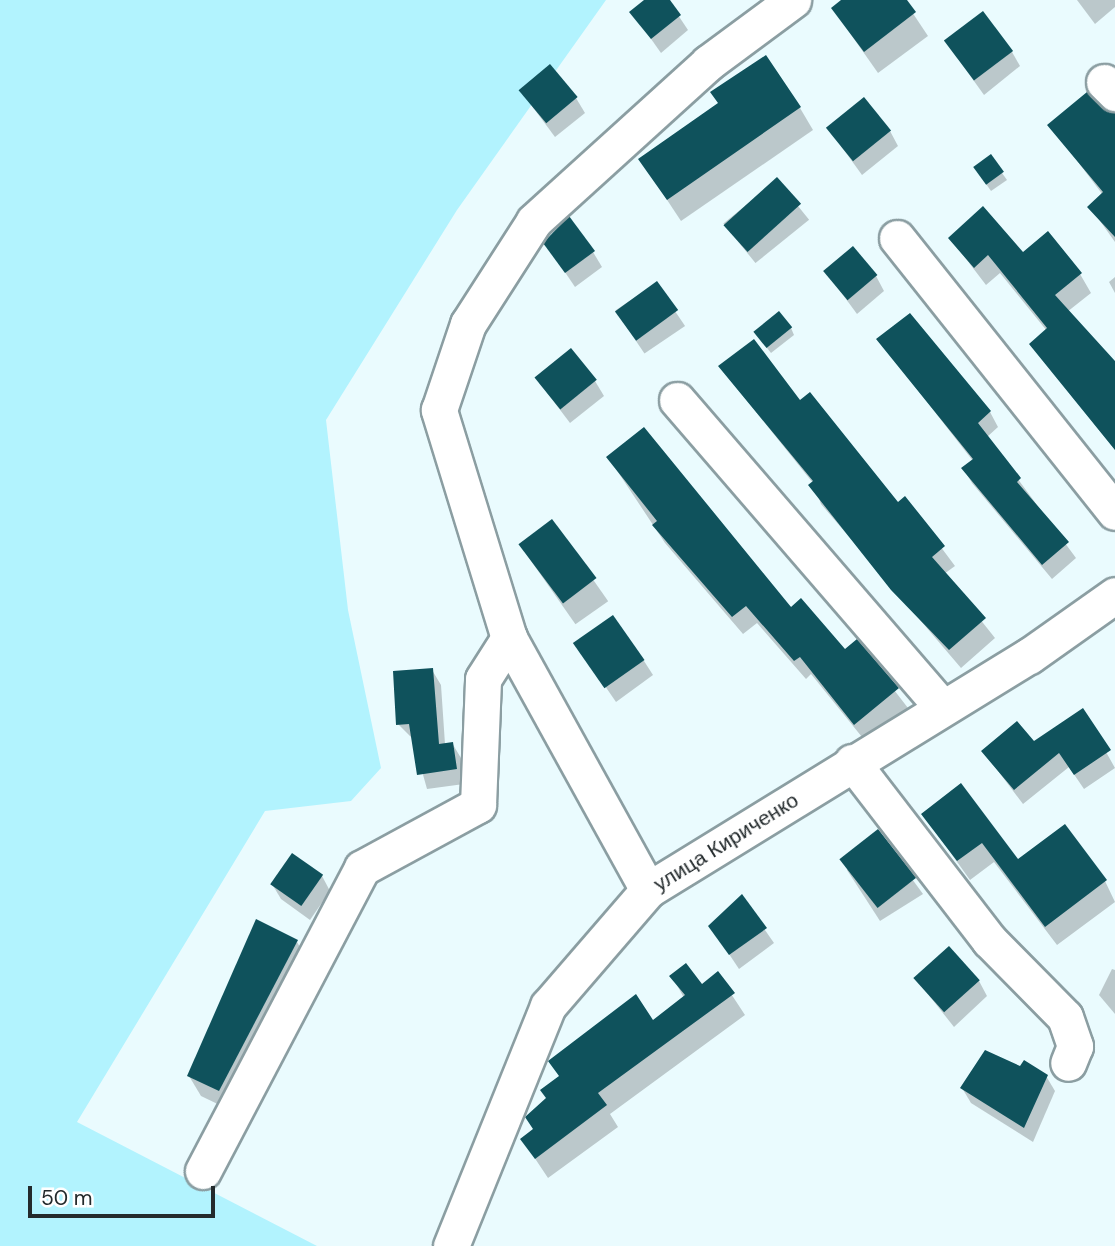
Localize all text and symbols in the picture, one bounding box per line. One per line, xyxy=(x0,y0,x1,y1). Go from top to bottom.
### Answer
street label: улица Кириченко xyxy=(649,787,803,897)
scale bar xyxy=(32,1172,219,1216)
text: 50 m xyxy=(41,1184,92,1212)

